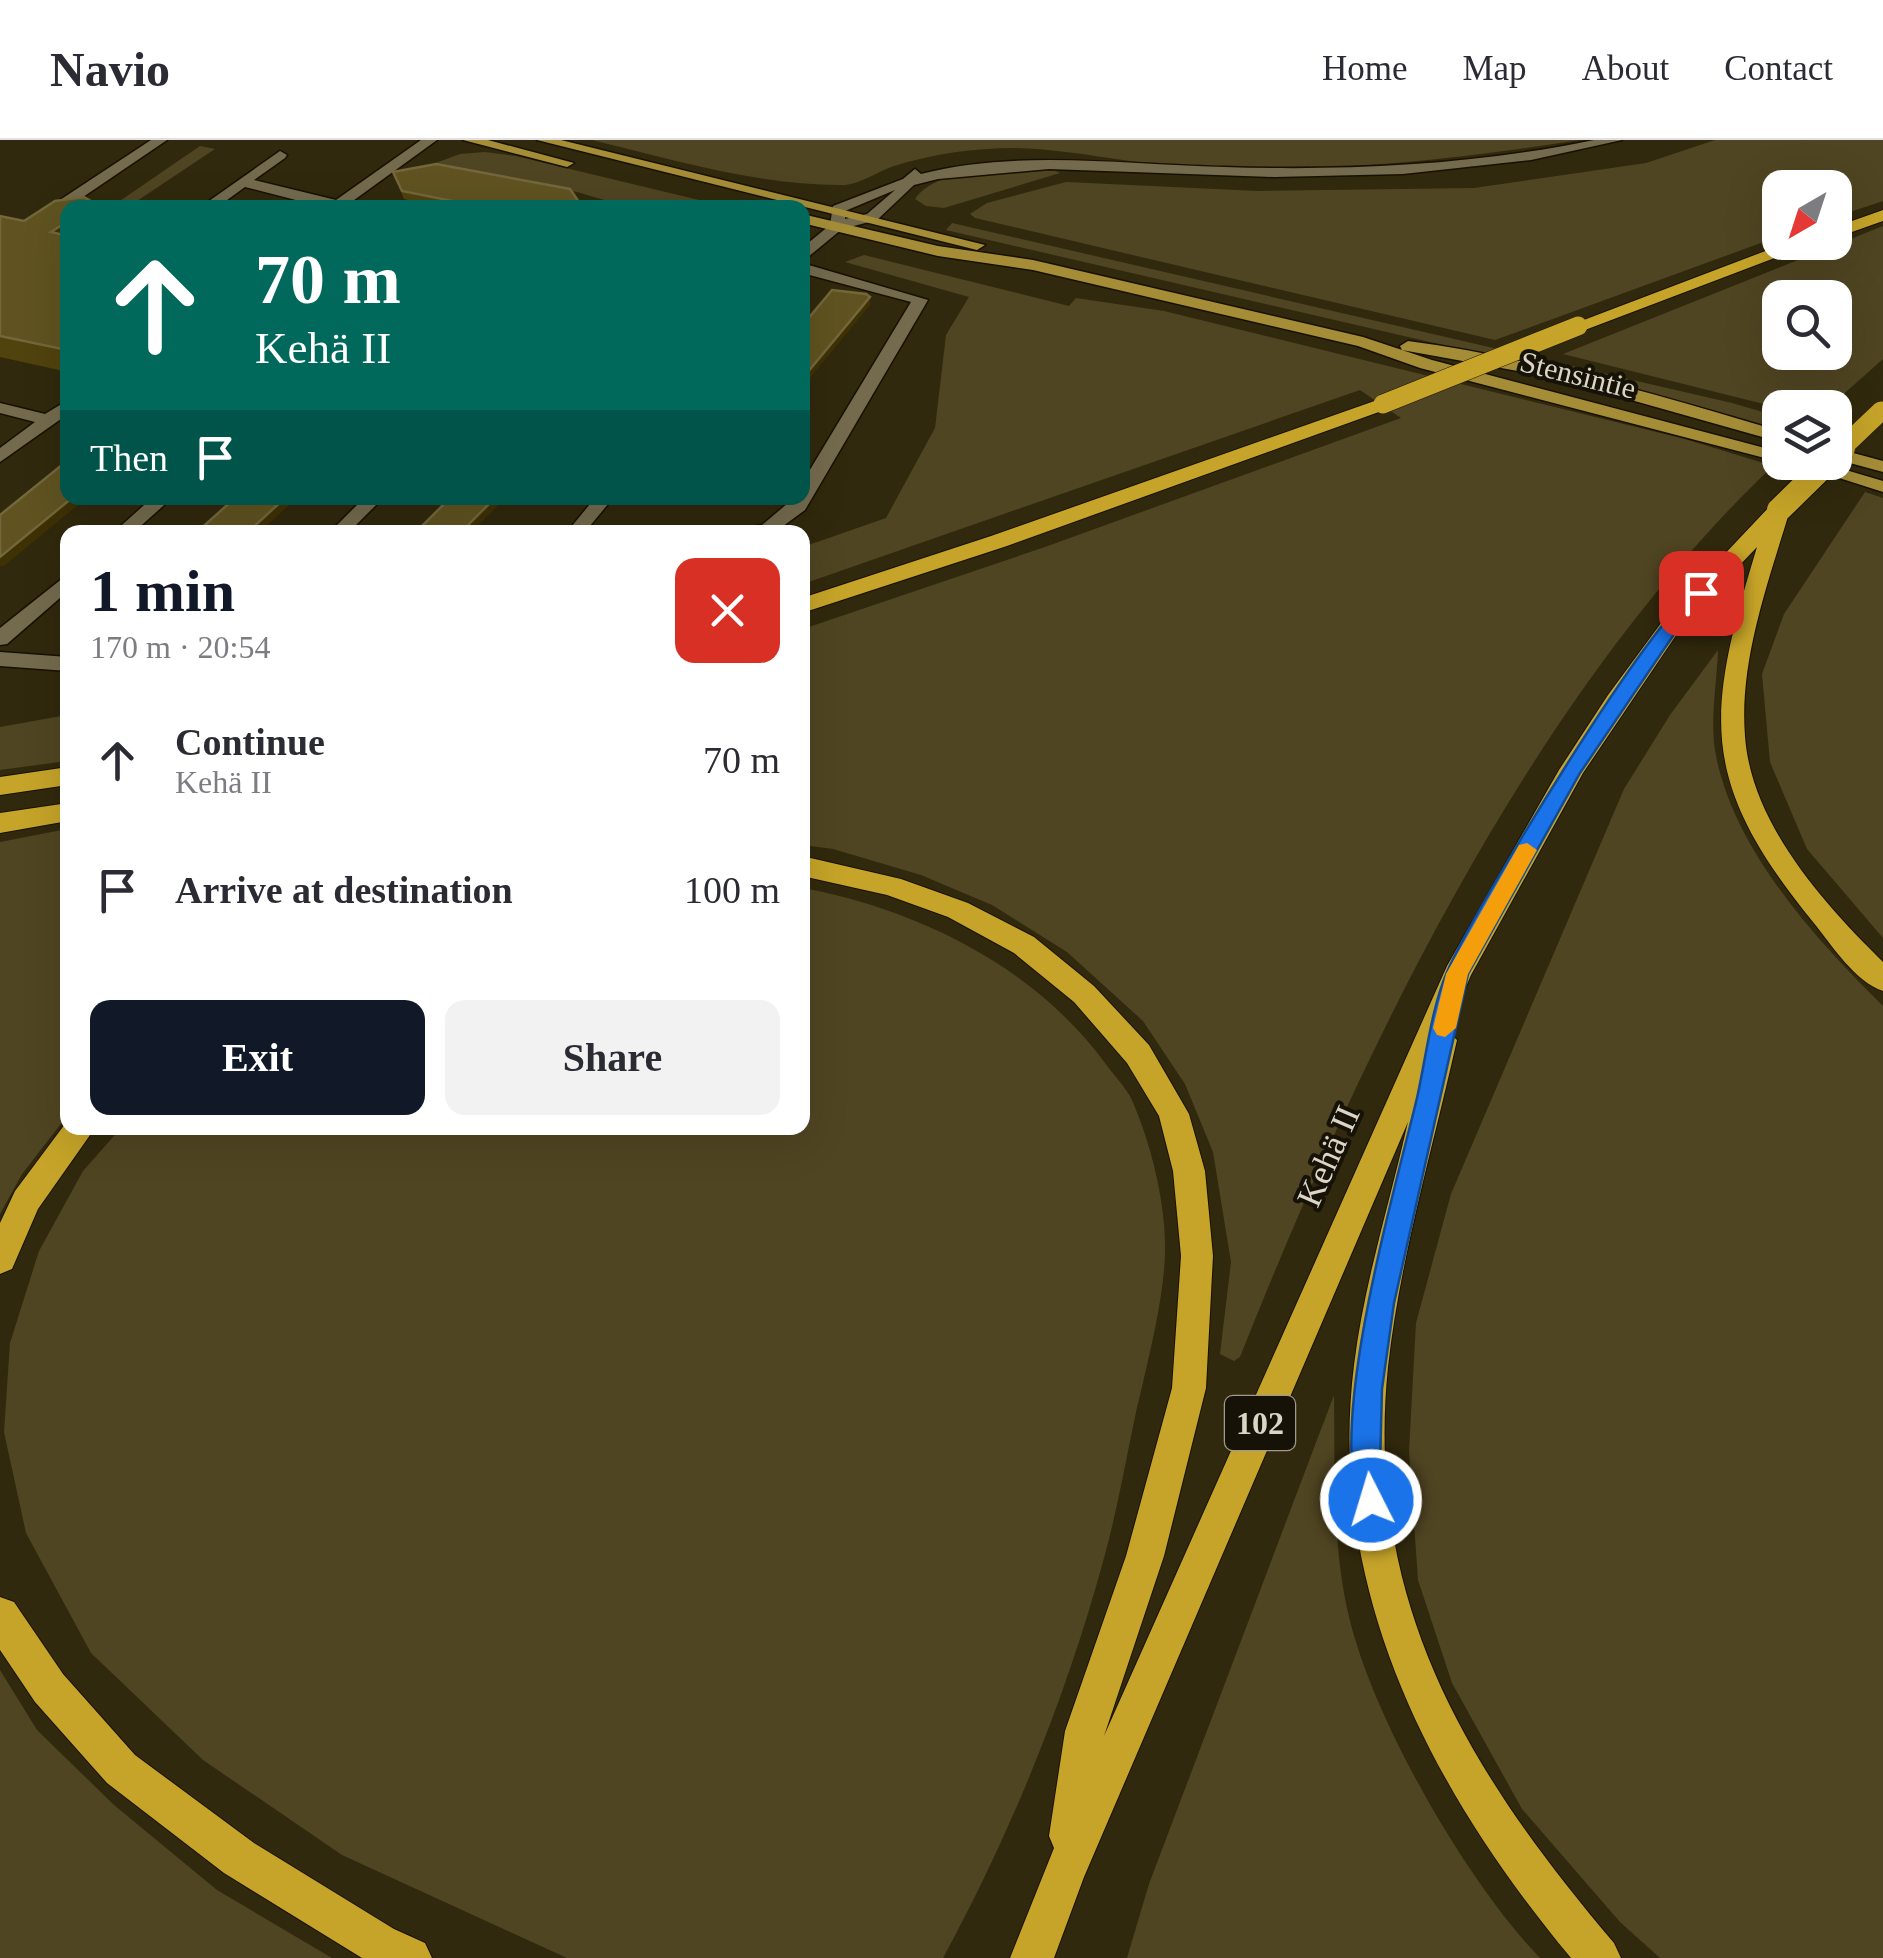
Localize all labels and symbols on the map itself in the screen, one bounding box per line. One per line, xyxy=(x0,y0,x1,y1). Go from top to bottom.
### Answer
north arrow xyxy=(1762,170,1852,260)
street label: Stensintie xyxy=(1517,344,1640,405)
pin xyxy=(1659,551,1744,636)
street label: Kehä II xyxy=(1289,1100,1368,1213)
road number: 102 xyxy=(1225,1396,1295,1450)
position arrow xyxy=(1319,1448,1423,1552)

